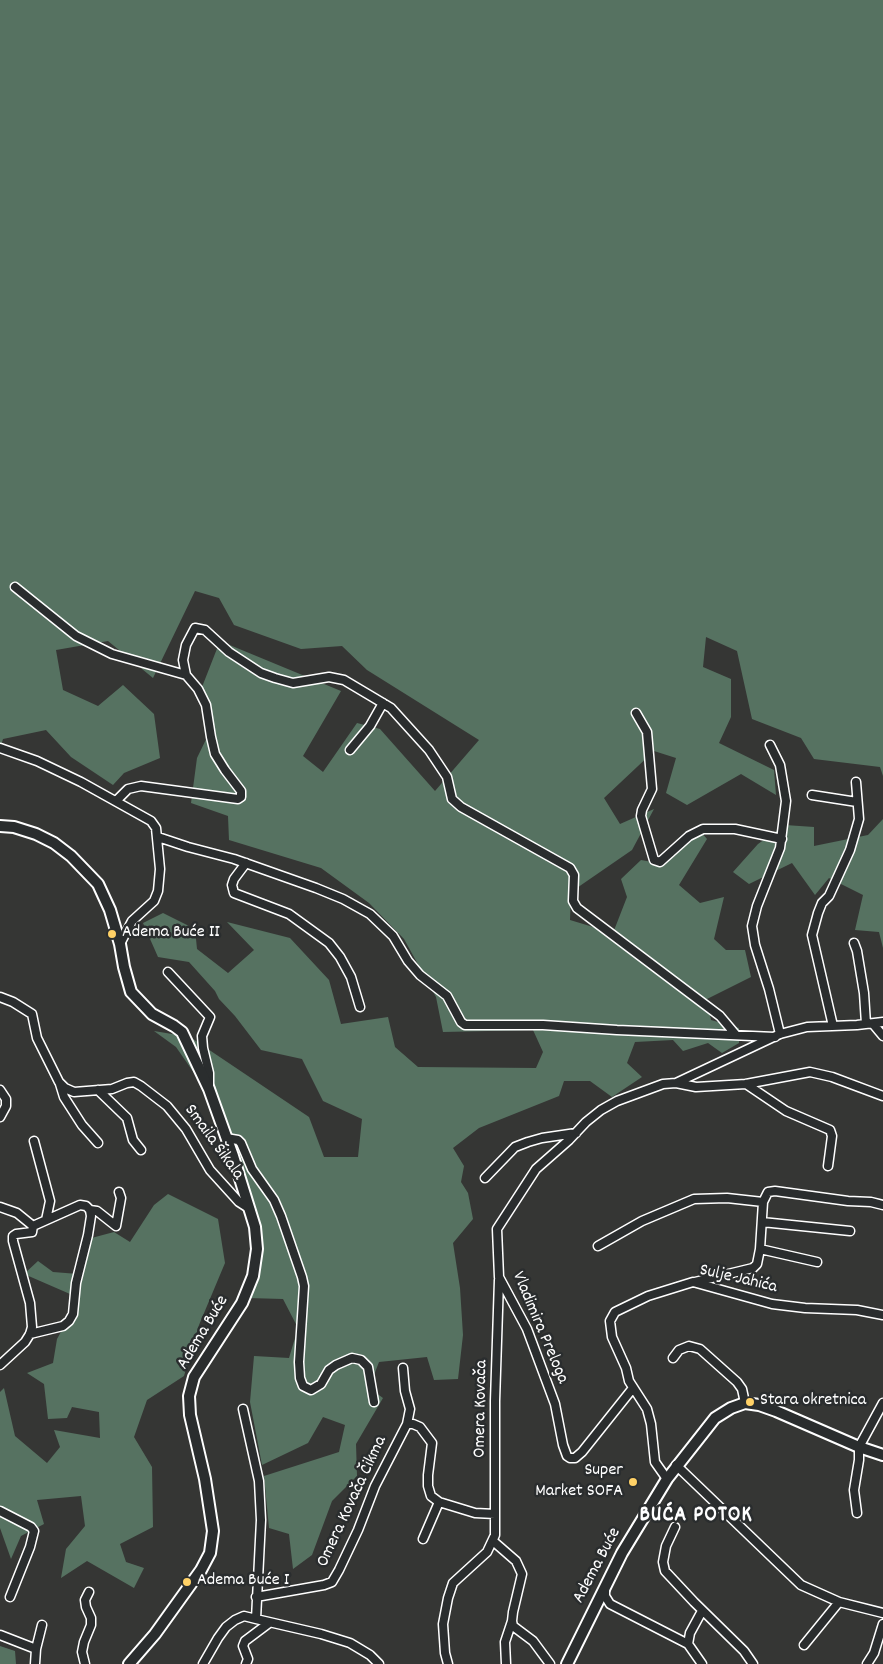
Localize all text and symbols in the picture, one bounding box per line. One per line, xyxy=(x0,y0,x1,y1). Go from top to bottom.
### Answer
place label: Adema Buće II xyxy=(122,923,220,945)
marker: Adema Buće II xyxy=(106,928,118,940)
street label: Smaila Šikala xyxy=(178,1101,248,1185)
street label: Sulje Jahića xyxy=(697,1261,779,1299)
street label: Vladimira Preloga xyxy=(506,1269,572,1387)
street label: Adema Buće xyxy=(173,1292,235,1374)
street label: Omera Kovača xyxy=(470,1360,494,1458)
place label: Stara okretnica xyxy=(760,1391,866,1413)
marker: Stara okretnica xyxy=(744,1396,756,1408)
street label: Omera Kovača Čikma xyxy=(313,1433,393,1571)
place label: Super Market SOFA xyxy=(535,1461,623,1504)
marker: Super Market SOFA xyxy=(627,1476,639,1488)
district label: BUĆA POTOK xyxy=(638,1504,754,1530)
street label: Adema Buće xyxy=(569,1524,627,1608)
place label: Adema Buće I xyxy=(197,1571,289,1593)
marker: Adema Buće I xyxy=(181,1576,193,1588)

